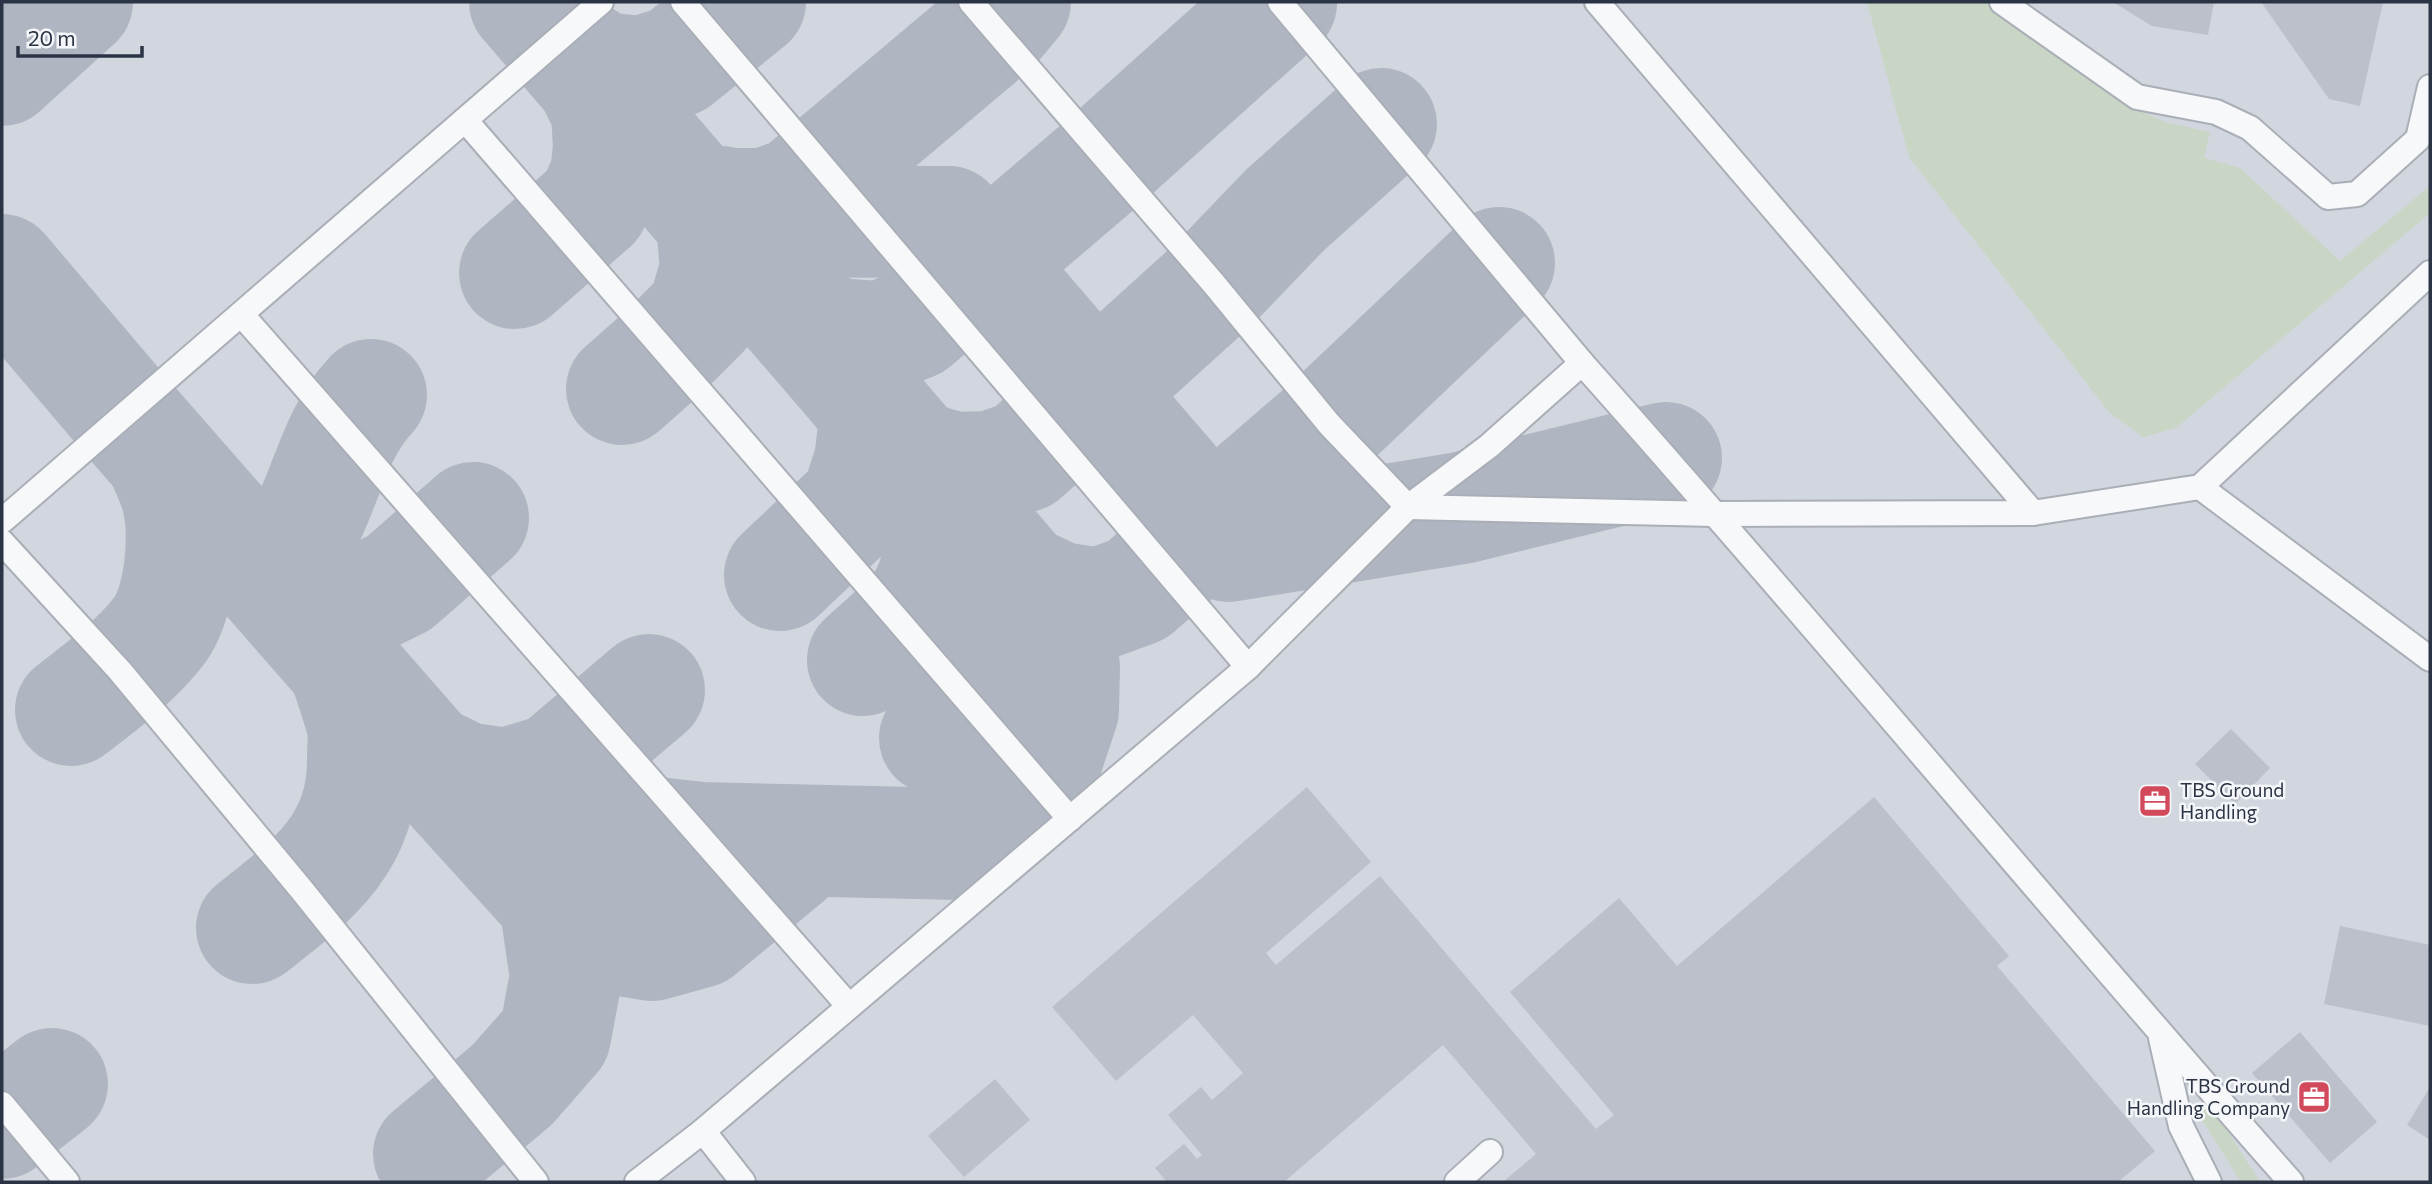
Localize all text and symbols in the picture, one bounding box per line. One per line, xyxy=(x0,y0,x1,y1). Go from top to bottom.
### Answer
scale bar xyxy=(18,14,142,58)
text: 20 m xyxy=(28,25,76,50)
place label: TBS Ground Handling xyxy=(2180,778,2284,823)
office icon: TBS Ground Handling xyxy=(2136,782,2174,820)
place label: TBS Ground Handling Company xyxy=(2127,1074,2290,1119)
office icon: TBS Ground Handling Company xyxy=(2295,1078,2333,1116)

